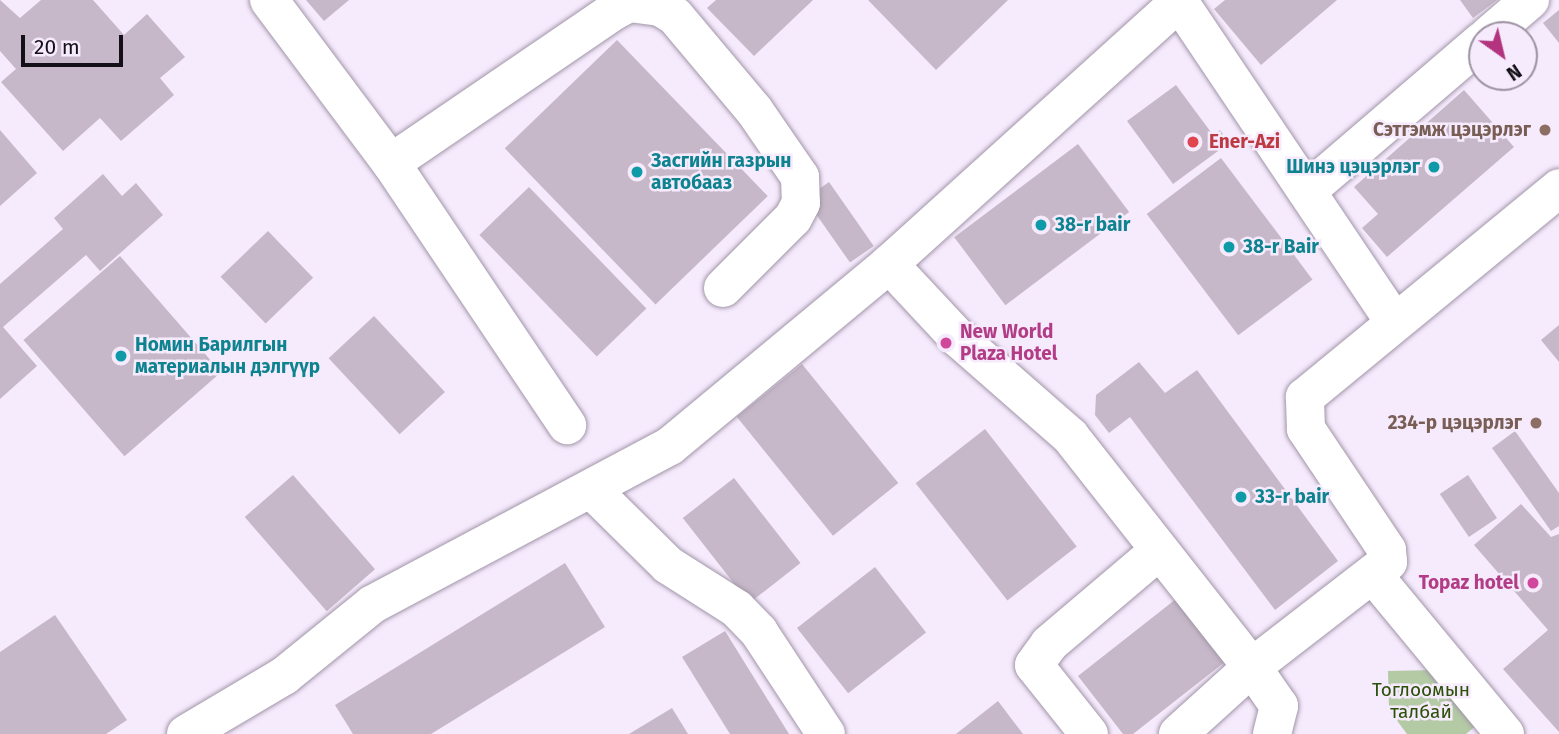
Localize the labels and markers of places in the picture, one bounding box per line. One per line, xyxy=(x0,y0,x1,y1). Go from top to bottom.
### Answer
place label: Сэтгэмж цэцэрлэг xyxy=(1373,119,1531,141)
marker: Сэтгэмж цэцэрлэг xyxy=(1537,122,1553,138)
place label: Ener-Azi xyxy=(1209,131,1280,153)
marker: Ener-Azi xyxy=(1183,132,1203,152)
place label: Засгийн газрын автобааз xyxy=(651,150,791,194)
place label: Шинэ цэцэрлэг xyxy=(1286,156,1420,178)
marker: Шинэ цэцэрлэг xyxy=(1426,159,1442,175)
marker: Засгийн газрын автобааз xyxy=(629,164,645,180)
place label: 38-r bair xyxy=(1055,214,1130,236)
marker: 38-r bair xyxy=(1033,217,1049,233)
place label: 38-r Bair xyxy=(1243,236,1319,258)
marker: 38-r Bair xyxy=(1221,239,1237,255)
place label: New World Plaza Hotel xyxy=(960,321,1057,365)
place label: Номин Барилгын материалын дэлгүүр xyxy=(135,334,320,378)
marker: New World Plaza Hotel xyxy=(938,335,954,351)
marker: Номин Барилгын материалын дэлгүүр xyxy=(113,348,129,364)
place label: 234-р цэцэрлэг xyxy=(1388,412,1522,434)
marker: 234-р цэцэрлэг xyxy=(1528,415,1544,431)
place label: 33-r bair xyxy=(1255,486,1329,508)
marker: 33-r bair xyxy=(1233,489,1249,505)
place label: Topaz hotel xyxy=(1419,572,1519,594)
marker: Topaz hotel xyxy=(1525,575,1541,591)

